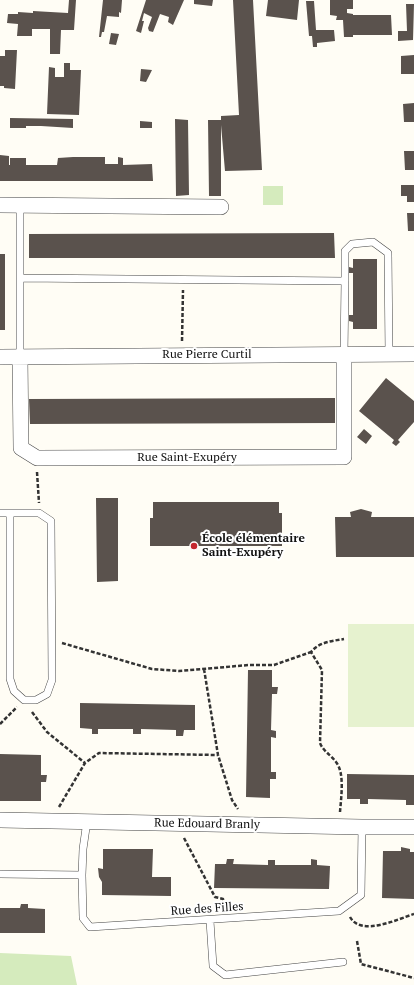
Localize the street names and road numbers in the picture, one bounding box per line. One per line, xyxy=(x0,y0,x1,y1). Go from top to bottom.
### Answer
street label: Rue Pierre Curtil xyxy=(162,348,252,362)
street label: Rue Saint-Exupéry xyxy=(137,451,237,465)
street label: Rue Edouard Branly xyxy=(154,816,260,832)
street label: Rue des Filles xyxy=(170,899,244,919)

